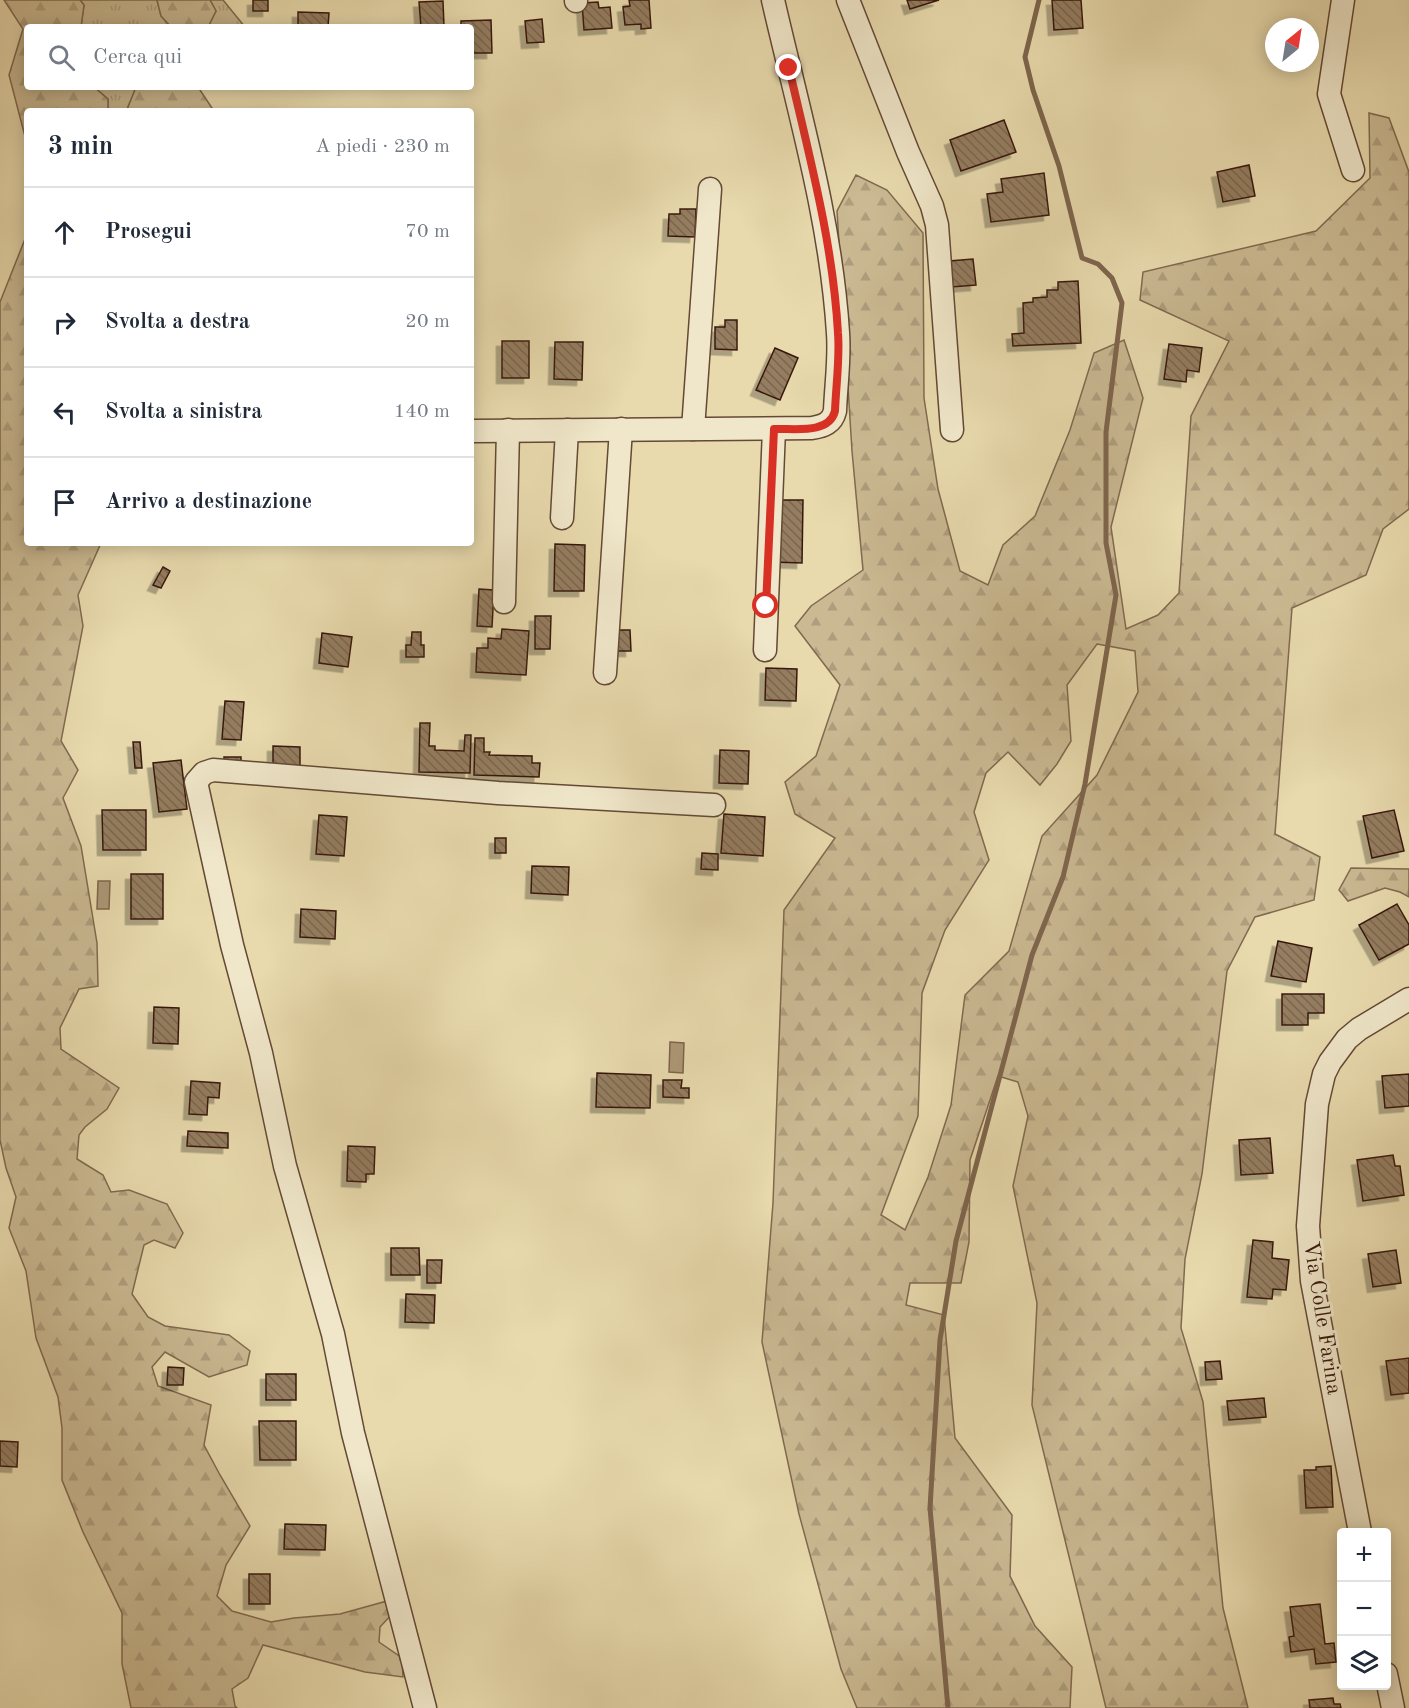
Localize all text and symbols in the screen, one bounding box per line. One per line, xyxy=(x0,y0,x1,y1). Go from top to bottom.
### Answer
north arrow xyxy=(1265,18,1319,72)
search box xyxy=(24,24,474,90)
icon: search xyxy=(45,41,78,74)
text: Cerca qui xyxy=(93,46,182,68)
route end xyxy=(775,54,801,80)
text: 3 min xyxy=(48,134,113,160)
text: A piedi · 230 m xyxy=(315,137,450,157)
icon: ahead xyxy=(48,216,81,249)
text: Prosegui xyxy=(105,221,192,243)
text: 70 m xyxy=(405,222,450,242)
icon: right xyxy=(48,306,81,339)
text: Svolta a destra xyxy=(105,311,250,333)
text: 20 m xyxy=(405,312,450,332)
icon: left xyxy=(48,396,81,429)
text: Svolta a sinistra xyxy=(105,401,263,423)
text: 140 m xyxy=(394,402,450,422)
icon: arrive xyxy=(48,486,81,519)
text: Arrivo a destinazione xyxy=(105,491,312,513)
route start xyxy=(752,592,778,618)
street label: Via Colle Farina xyxy=(1299,1240,1345,1396)
map controls xyxy=(1337,1528,1391,1690)
button: + xyxy=(1337,1528,1391,1582)
button: − xyxy=(1337,1582,1391,1636)
button: layers xyxy=(1337,1636,1391,1690)

